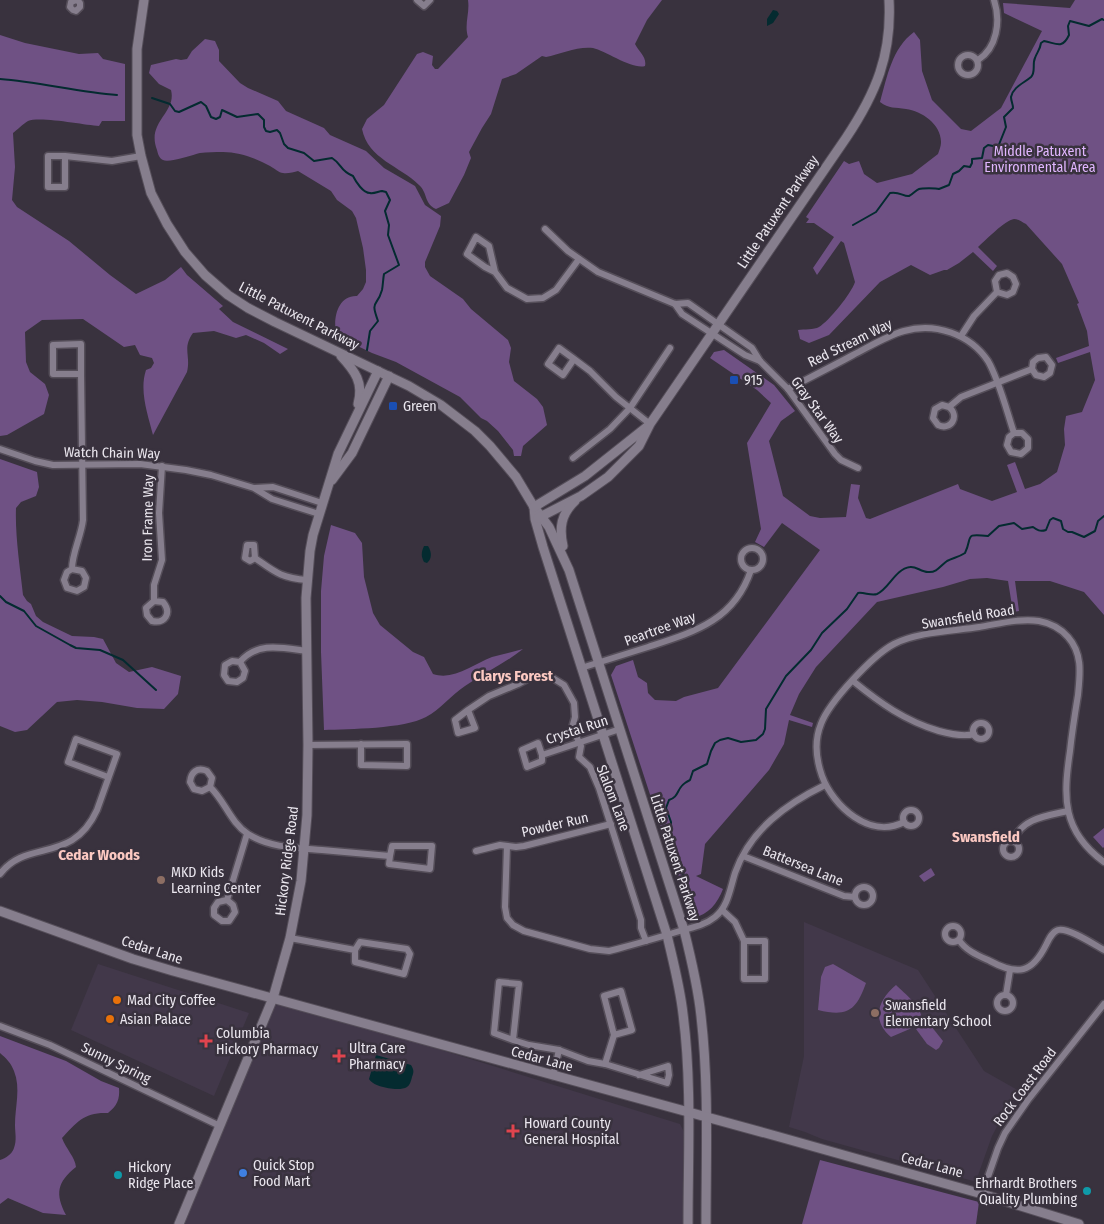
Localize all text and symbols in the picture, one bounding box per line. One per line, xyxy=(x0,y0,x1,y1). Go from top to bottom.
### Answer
park label: Middle Patuxent Environmental Area xyxy=(984,143,1096,176)
street label: Little Patuxent Parkway xyxy=(734,152,823,272)
street label: Little Patuxent Parkway xyxy=(236,278,363,354)
street label: Red Stream Way xyxy=(805,315,896,371)
place label: 915 xyxy=(744,372,762,389)
street label: Gray Star Way xyxy=(787,373,847,447)
marker: 915 xyxy=(728,374,740,386)
place label: Green xyxy=(403,398,437,415)
marker: Green xyxy=(387,400,399,412)
street label: Watch Chain Way xyxy=(64,444,161,462)
street label: Iron Frame Way xyxy=(139,474,157,562)
street label: Swansfield Road xyxy=(920,601,1016,633)
street label: Peartree Way xyxy=(622,608,699,650)
district label: Clarys Forest xyxy=(473,667,554,685)
street label: Crystal Run xyxy=(544,712,610,748)
street label: Slalom Lane xyxy=(593,762,633,834)
street label: Little Patuxent Parkway xyxy=(646,792,704,925)
street label: Hickory Ridge Road xyxy=(272,805,302,917)
street label: Powder Run xyxy=(520,809,590,841)
district label: Swansfield xyxy=(952,828,1020,846)
street label: Battersea Lane xyxy=(760,842,846,890)
district label: Cedar Woods xyxy=(58,846,140,864)
place label: MKD Kids Learning Center xyxy=(171,864,261,897)
marker: MKD Kids Learning Center xyxy=(155,874,167,886)
street label: Cedar Lane xyxy=(119,932,185,968)
place label: Mad City Coffee xyxy=(127,992,216,1009)
marker: Mad City Coffee xyxy=(111,994,123,1006)
place label: Swansfield Elementary School xyxy=(885,997,992,1030)
marker: Swansfield Elementary School xyxy=(869,1007,881,1019)
place label: Asian Palace xyxy=(120,1011,191,1028)
marker: Asian Palace xyxy=(104,1013,116,1025)
place label: Columbia Hickory Pharmacy xyxy=(216,1025,319,1058)
marker: Columbia Hickory Pharmacy xyxy=(200,1035,212,1047)
street label: Sunny Spring xyxy=(78,1039,154,1087)
place label: Ultra Care Pharmacy xyxy=(349,1040,406,1073)
street label: Cedar Lane xyxy=(509,1043,575,1075)
street label: Rock Coast Road xyxy=(990,1044,1060,1130)
marker: Ultra Care Pharmacy xyxy=(333,1050,345,1062)
place label: Howard County General Hospital xyxy=(524,1115,619,1148)
marker: Howard County General Hospital xyxy=(506,1124,520,1138)
street label: Cedar Lane xyxy=(899,1149,965,1181)
place label: Quick Stop Food Mart xyxy=(253,1157,315,1190)
place label: Hickory Ridge Place xyxy=(128,1159,194,1192)
marker: Quick Stop Food Mart xyxy=(237,1167,249,1179)
marker: Hickory Ridge Place xyxy=(112,1169,124,1181)
place label: Ehrhardt Brothers Quality Plumbing xyxy=(975,1175,1077,1208)
marker: Ehrhardt Brothers Quality Plumbing xyxy=(1081,1185,1093,1197)

